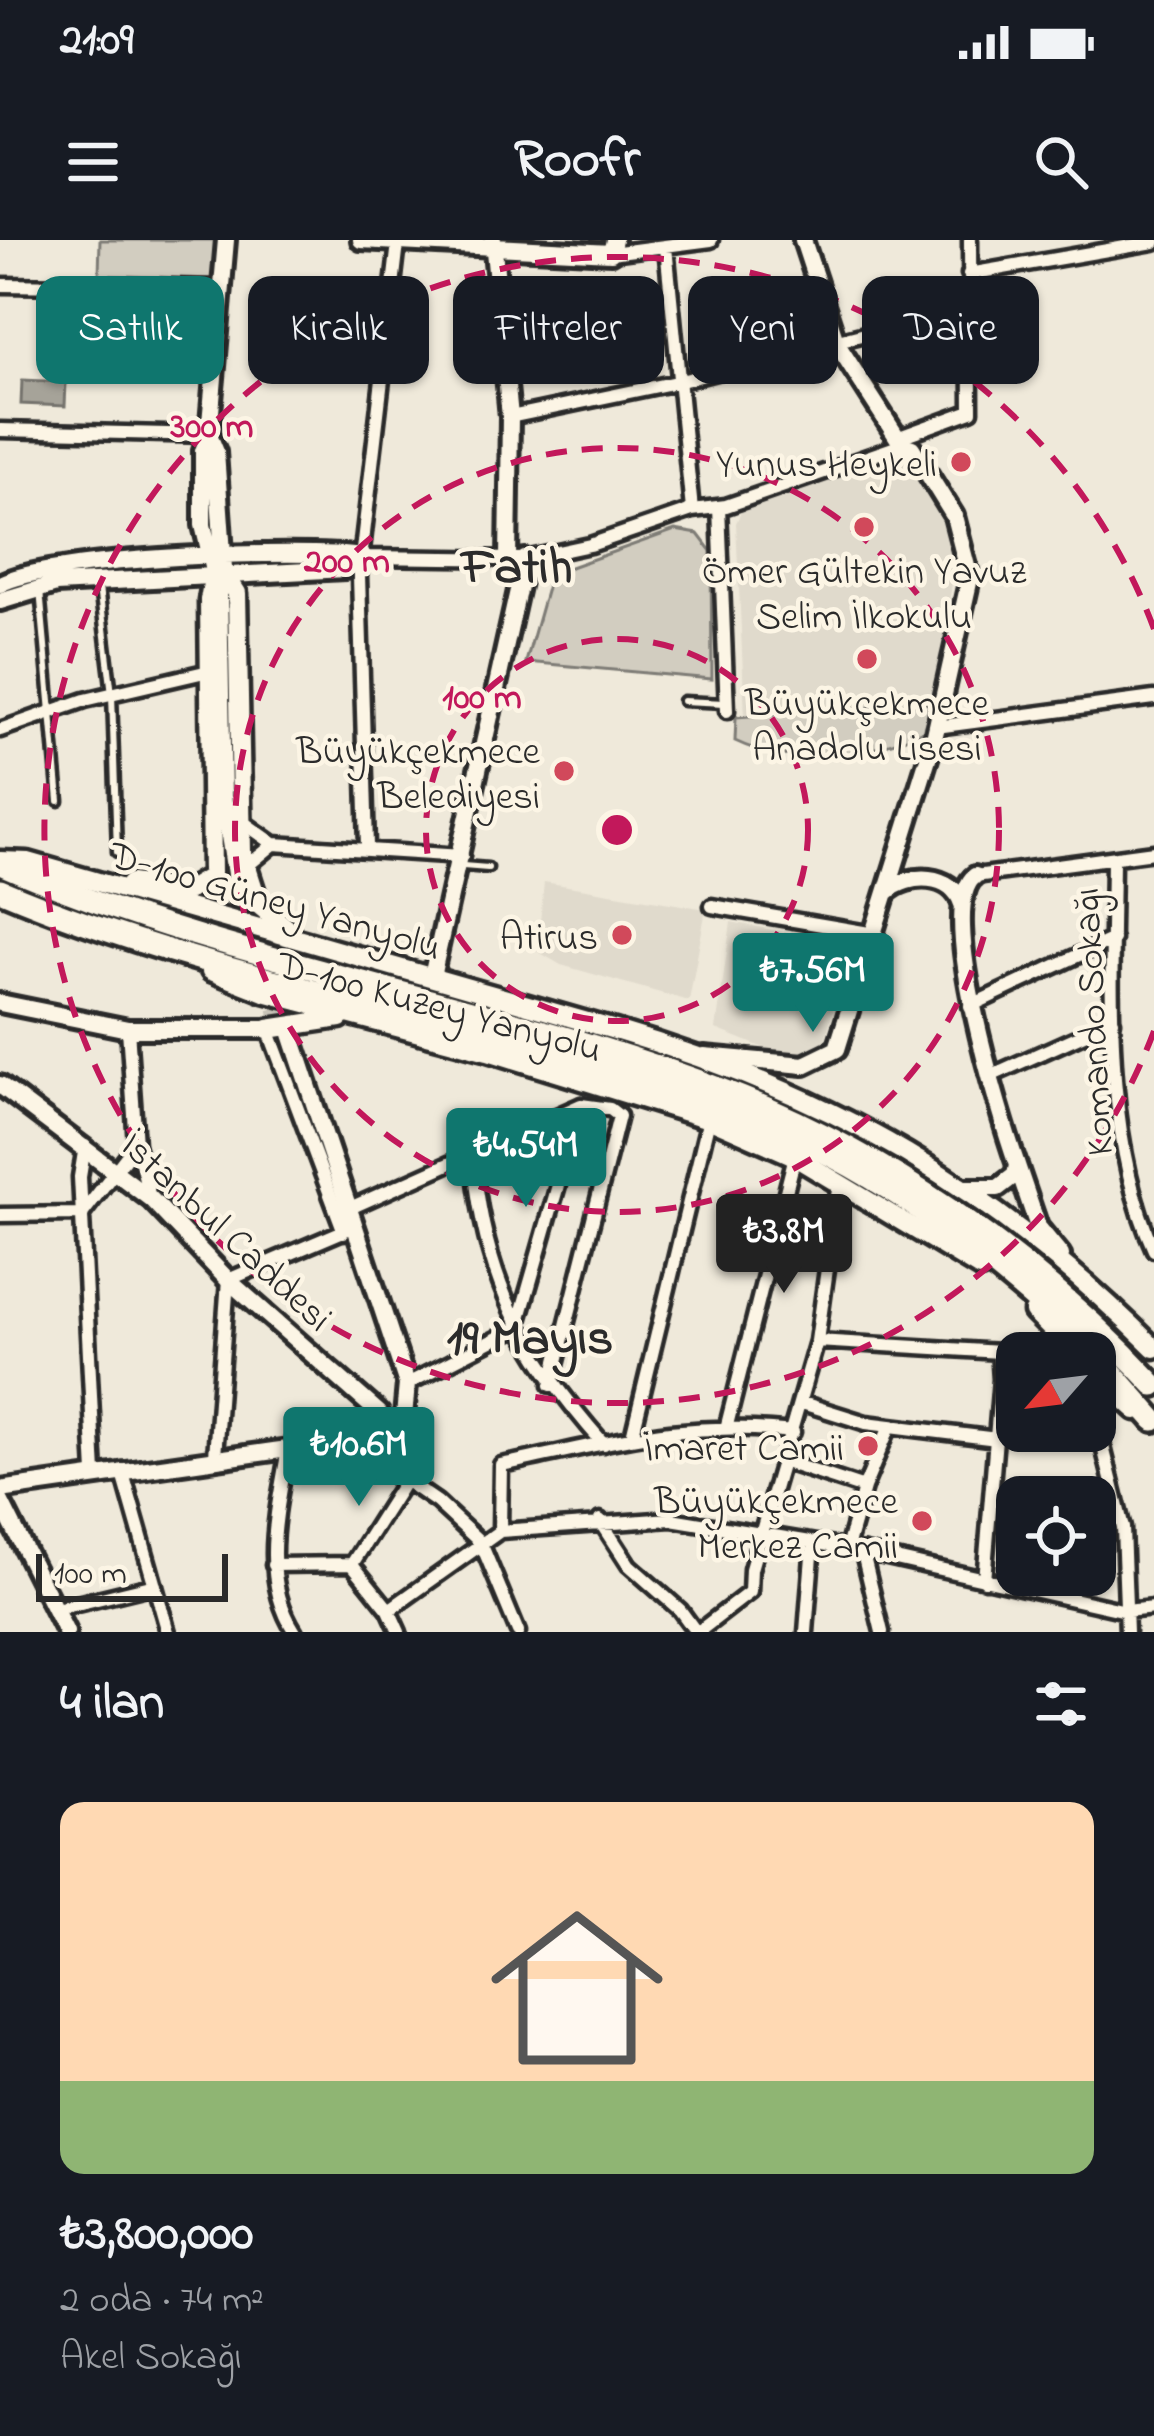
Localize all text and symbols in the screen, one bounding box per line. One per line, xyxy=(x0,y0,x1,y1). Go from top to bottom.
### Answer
text: 21:09 xyxy=(60,9,134,75)
text: Roofr xyxy=(514,123,640,201)
icon: menu xyxy=(60,129,126,195)
icon: search xyxy=(1028,129,1094,195)
chip: Satılık xyxy=(36,276,224,384)
chip: Kiralık xyxy=(248,276,429,384)
chip: Filtreler xyxy=(453,276,664,384)
chip: Yeni xyxy=(688,276,838,384)
chip: Daire xyxy=(862,276,1039,384)
text: 300 m xyxy=(170,402,254,455)
place label: Yunus Heykeli xyxy=(716,438,937,495)
marker: Yunus Heykeli xyxy=(948,449,974,475)
marker: Ömer Gültekin Yavuz Selim İlkokulu xyxy=(851,514,877,540)
district label: Fatih xyxy=(459,532,573,607)
text: 200 m xyxy=(303,537,390,590)
place label: Ömer Gültekin Yavuz Selim İlkokulu xyxy=(702,545,1027,647)
marker: Büyükçekmece Anadolu Lisesi xyxy=(854,646,880,672)
text: 100 m xyxy=(442,673,522,726)
place label: Büyükçekmece Anadolu Lisesi xyxy=(744,677,989,779)
place label: Büyükçekmece Belediyesi xyxy=(295,725,541,827)
marker: Büyükçekmece Belediyesi xyxy=(551,758,577,784)
centre of rings xyxy=(596,809,638,851)
street label: D-100 Güney Yanyolu xyxy=(101,828,447,978)
street label: Komando Sokağı xyxy=(1060,886,1132,1157)
place label: Atirus xyxy=(500,911,598,968)
marker: Atirus xyxy=(609,922,635,948)
pin: ₺7.56M xyxy=(715,933,911,1035)
street label: D-100 Kuzey Yanyolu xyxy=(269,938,608,1080)
text: ₺7.56M xyxy=(760,943,866,1000)
pin: ₺4.54M xyxy=(428,1108,624,1210)
text: ₺4.54M xyxy=(473,1118,579,1175)
street label: İstanbul Caddesi xyxy=(106,1120,344,1347)
pin: ₺3.8M xyxy=(700,1194,868,1296)
text: ₺3.8M xyxy=(743,1204,825,1261)
district label: 19 Mayıs xyxy=(447,1303,613,1378)
north arrow xyxy=(996,1332,1116,1452)
map controls xyxy=(996,1332,1116,1596)
pin: ₺10.6M xyxy=(261,1407,457,1509)
text: ₺10.6M xyxy=(310,1417,408,1474)
place label: İmaret Camii xyxy=(644,1422,844,1479)
marker: İmaret Camii xyxy=(855,1433,881,1459)
place label: Büyükçekmece Merkez Camii xyxy=(653,1475,899,1577)
button: locate xyxy=(996,1476,1116,1596)
marker: Büyükçekmece Merkez Camii xyxy=(909,1508,935,1534)
scale bar xyxy=(36,1548,228,1601)
text: 100 m xyxy=(54,1551,127,1599)
text: 4 ilan xyxy=(60,1667,164,1742)
icon: filters xyxy=(1028,1671,1094,1737)
icon: home xyxy=(469,1880,685,2096)
text: ₺3,800,000 xyxy=(60,2198,253,2273)
text: 2 oda · 74 m² xyxy=(60,2273,264,2330)
text: Akel Sokağı xyxy=(60,2330,242,2387)

